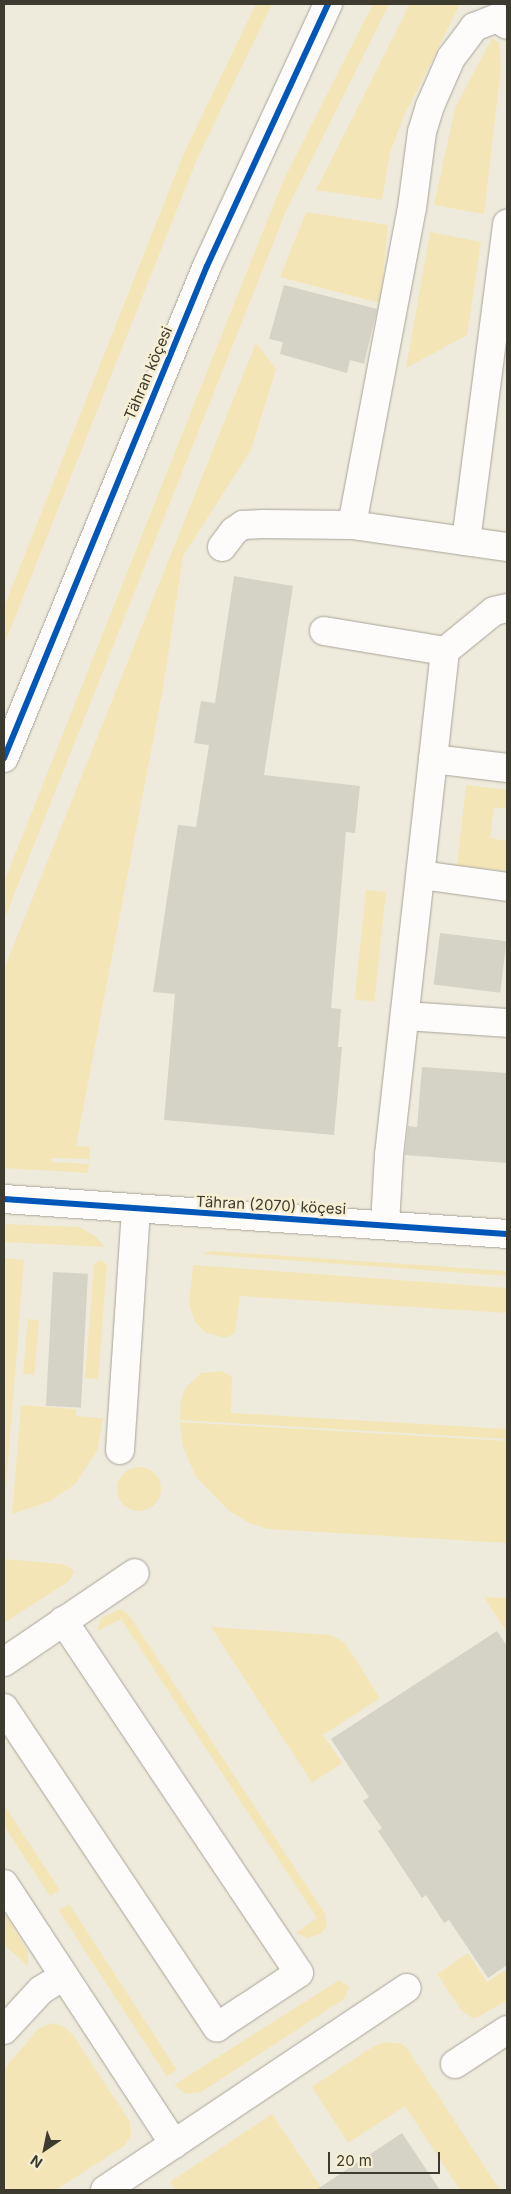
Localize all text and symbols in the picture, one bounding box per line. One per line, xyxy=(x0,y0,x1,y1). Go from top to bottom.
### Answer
street label: Tähran köçesi xyxy=(120,324,176,422)
street label: Tähran (2070) köçesi xyxy=(195,1192,347,1218)
north arrow xyxy=(20,2124,70,2174)
scale bar xyxy=(331,2142,444,2174)
text: 20 m xyxy=(336,2151,372,2170)
text: N xyxy=(27,2152,46,2172)

